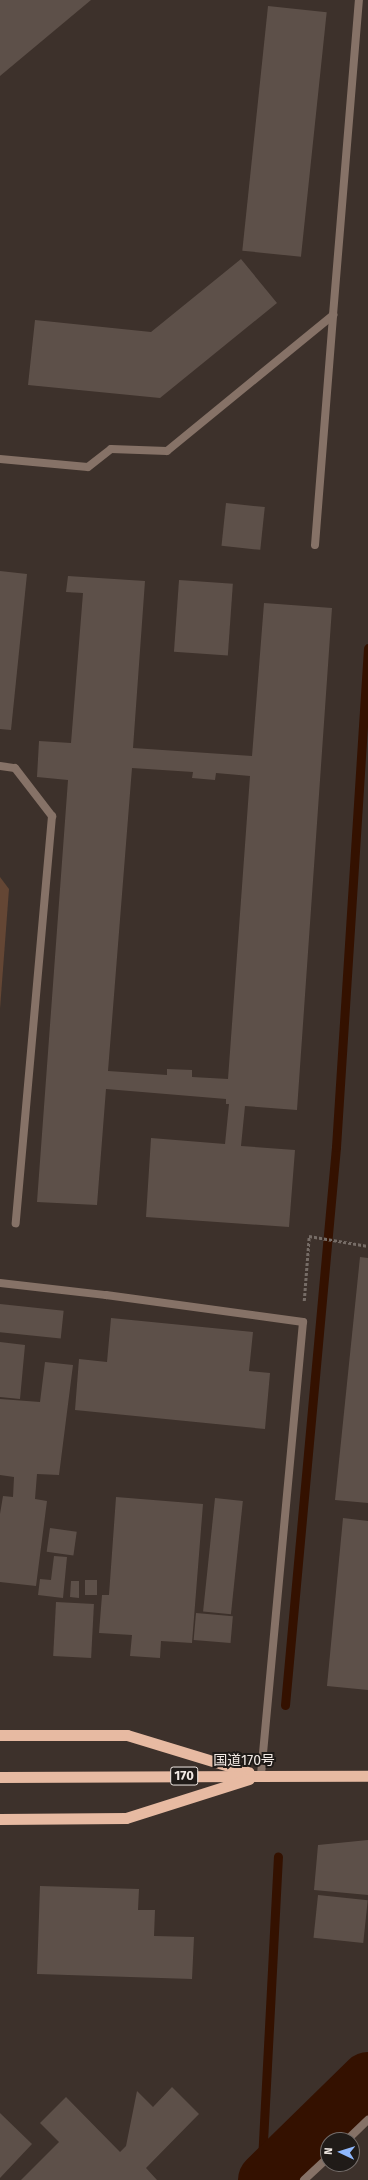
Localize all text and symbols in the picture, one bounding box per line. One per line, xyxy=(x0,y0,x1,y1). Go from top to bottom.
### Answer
street label: 国道170号 xyxy=(213,1753,275,1769)
road number: 170 xyxy=(170,1765,198,1787)
north arrow xyxy=(320,2132,360,2172)
text: N xyxy=(322,2147,335,2155)

